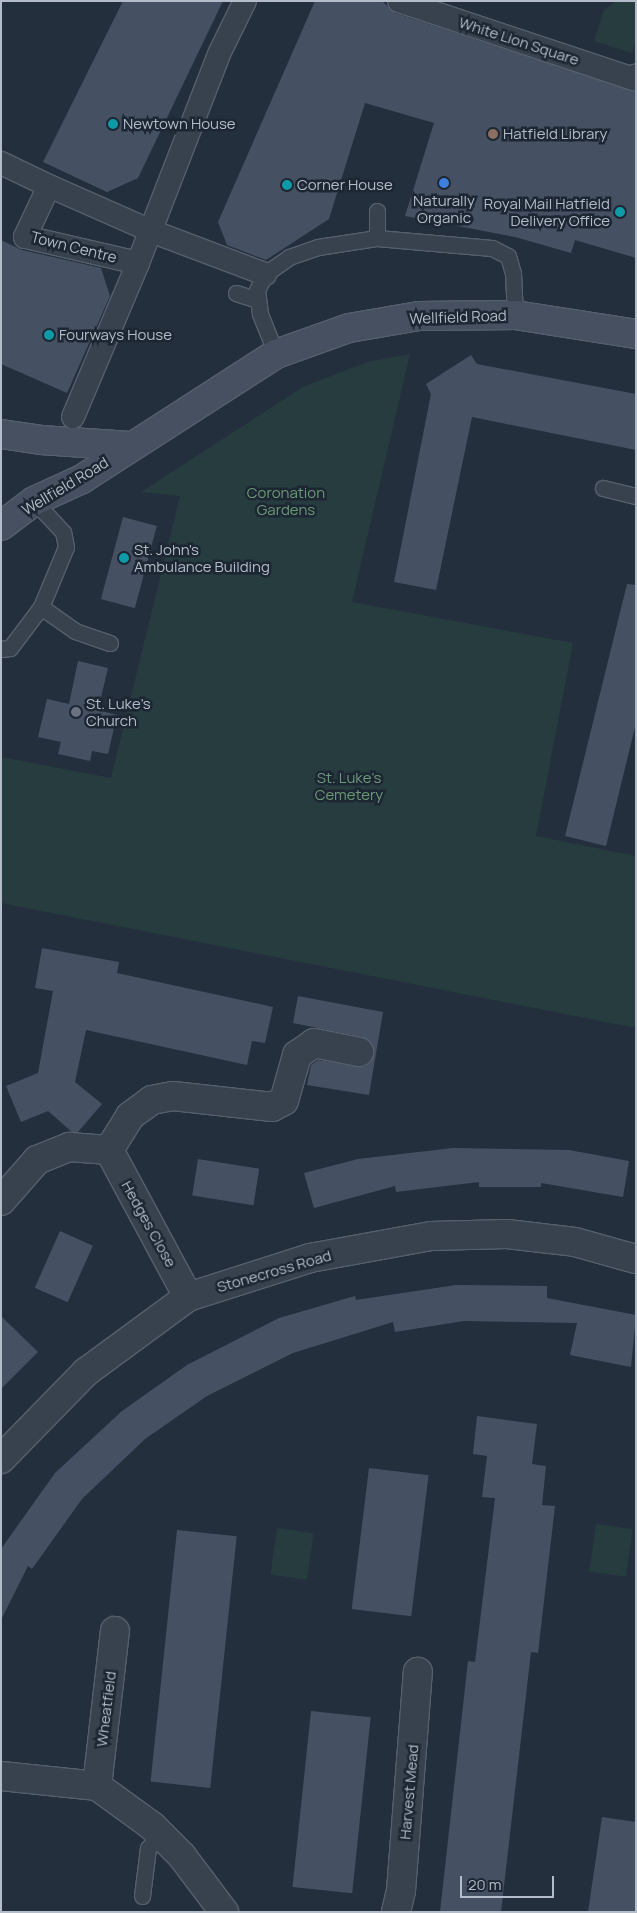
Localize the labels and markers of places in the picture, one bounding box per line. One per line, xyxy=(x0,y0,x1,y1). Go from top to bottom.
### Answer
place label: Newtown House xyxy=(123,115,236,133)
marker: Newtown House xyxy=(107,118,119,130)
place label: Hatfield Library xyxy=(503,125,608,143)
marker: Hatfield Library xyxy=(487,128,499,140)
place label: Corner House xyxy=(297,176,393,194)
marker: Naturally Organic xyxy=(438,177,450,189)
marker: Corner House xyxy=(281,179,293,191)
place label: Naturally Organic xyxy=(413,191,475,226)
place label: Royal Mail Hatfield Delivery Office xyxy=(484,194,610,229)
marker: Royal Mail Hatfield Delivery Office xyxy=(614,206,626,218)
place label: Fourways House xyxy=(59,326,172,344)
marker: Fourways House xyxy=(43,329,55,341)
place label: St. John's Ambulance Building xyxy=(134,540,270,575)
marker: St. John's Ambulance Building xyxy=(118,552,130,564)
place label: St. Luke's Church xyxy=(86,694,151,729)
marker: St. Luke's Church xyxy=(70,706,82,718)

